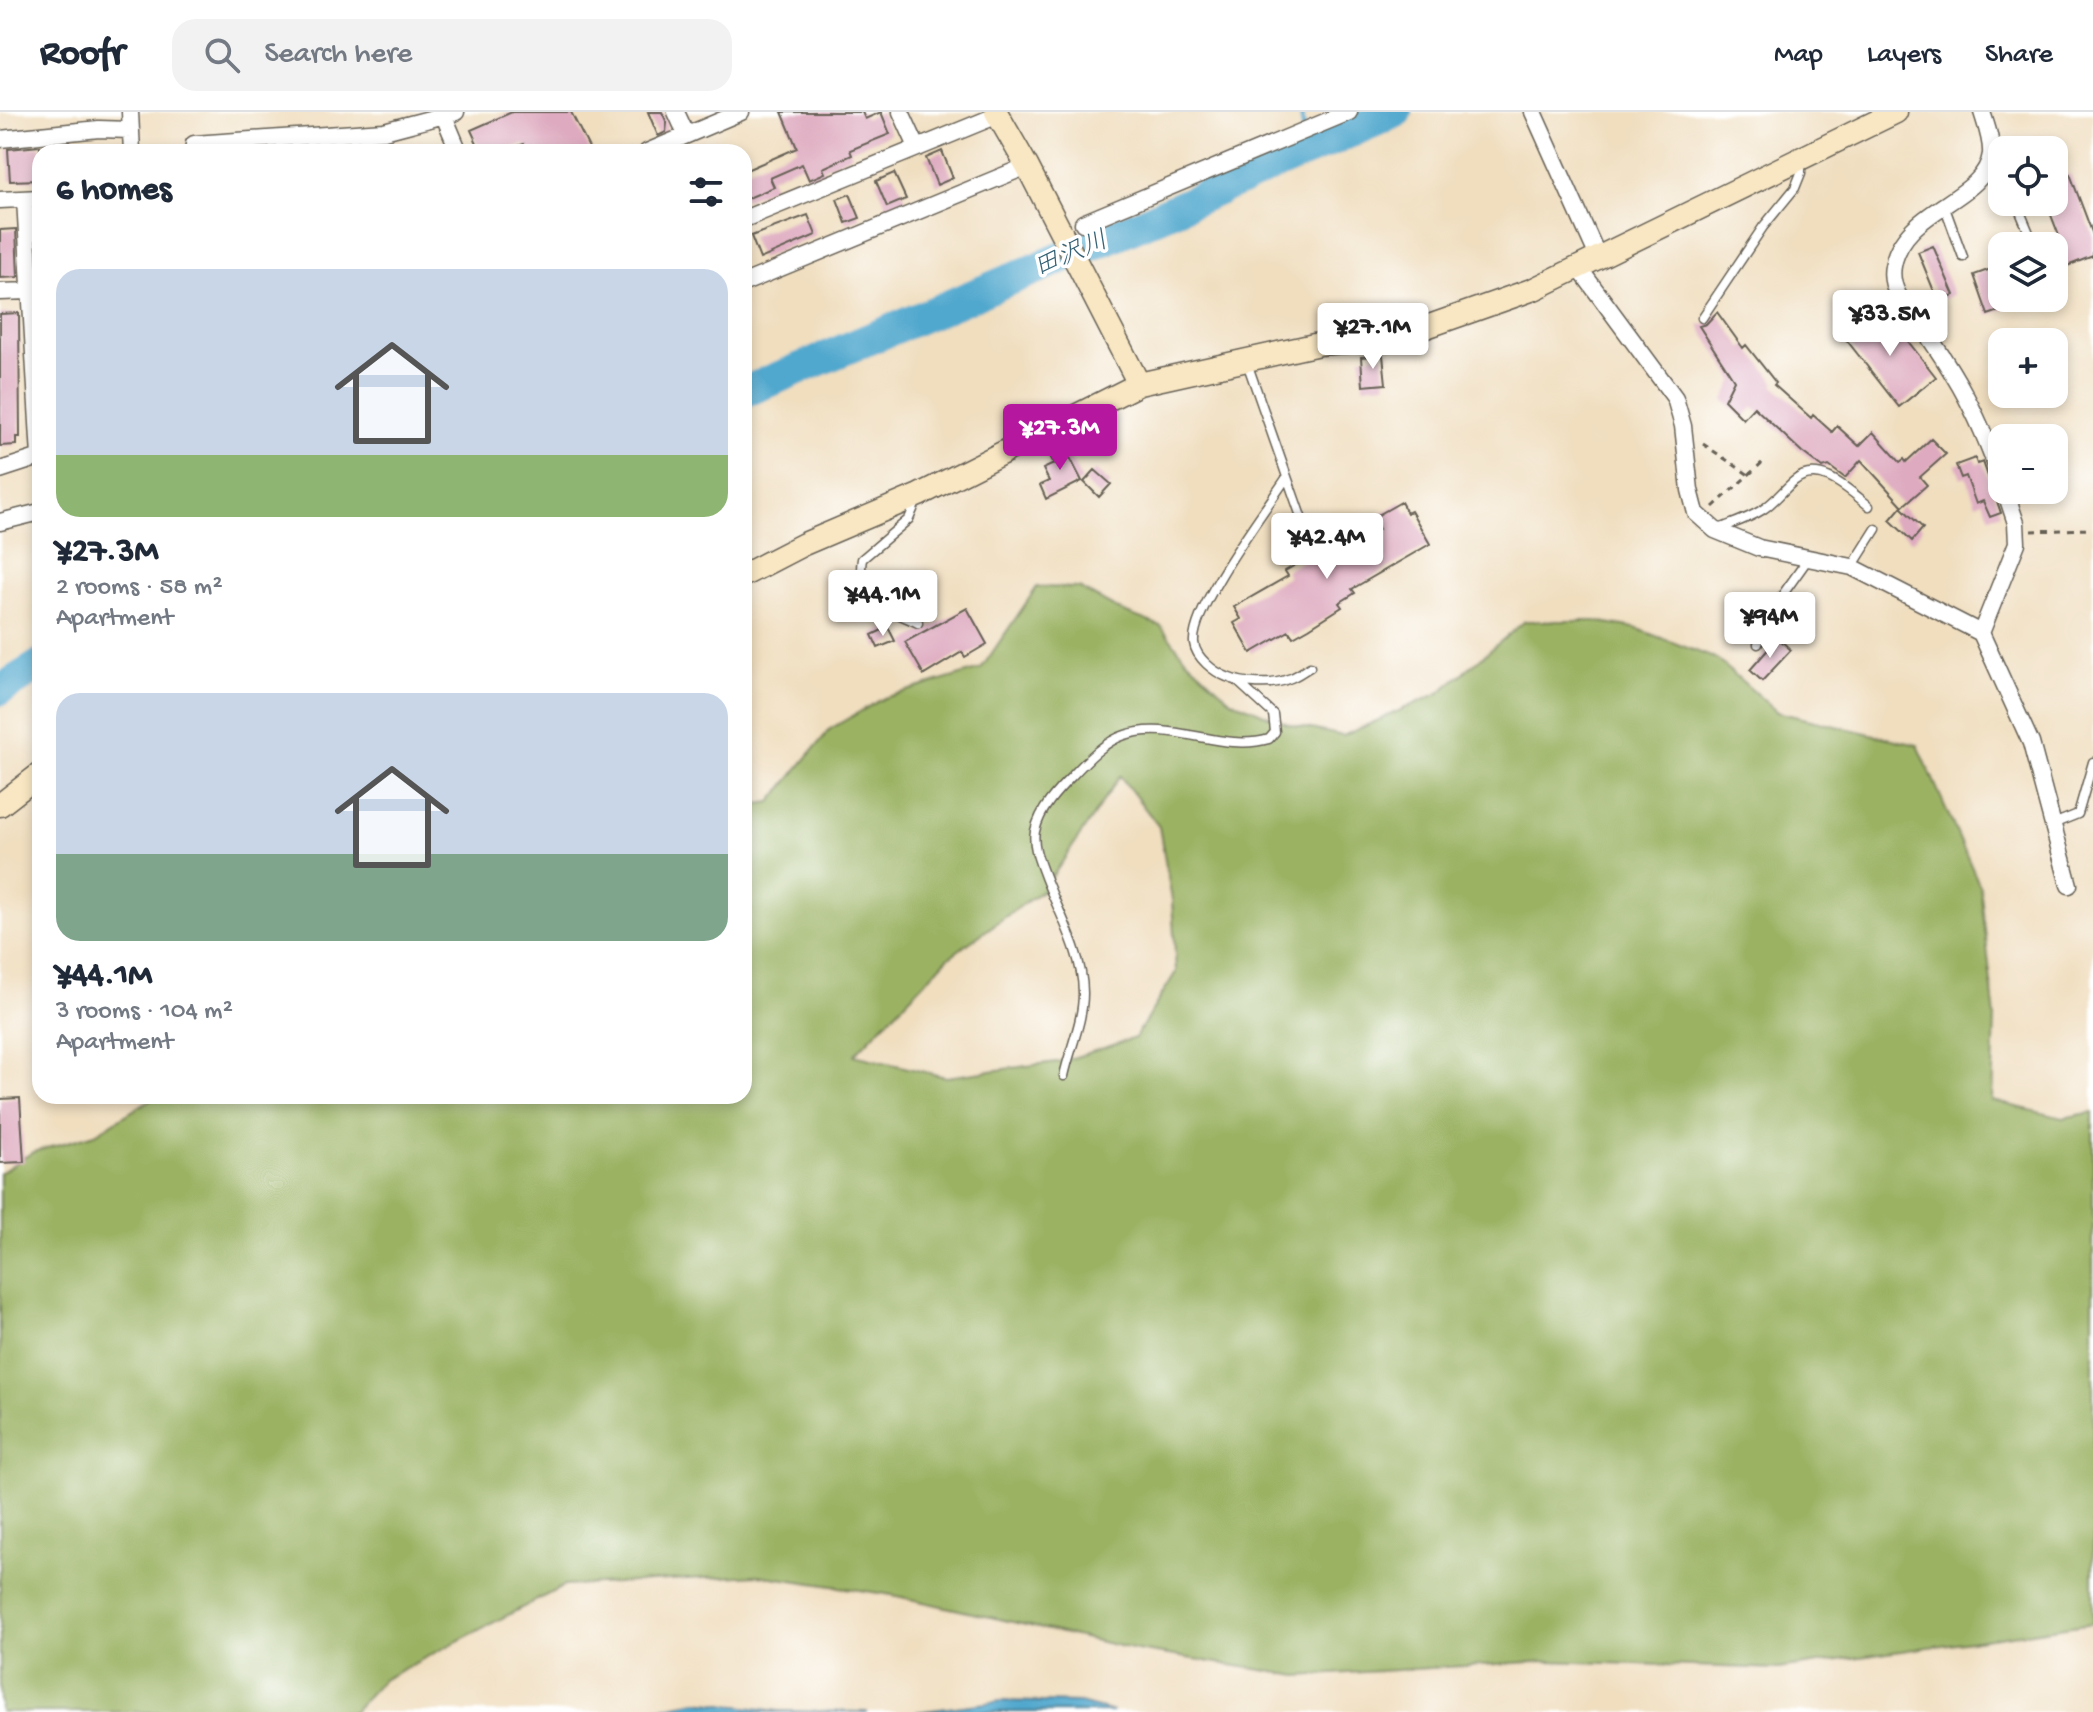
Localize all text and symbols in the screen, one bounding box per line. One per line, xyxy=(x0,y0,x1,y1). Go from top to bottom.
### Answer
search box xyxy=(172,19,732,91)
text: Roofr xyxy=(40,33,124,77)
icon: search xyxy=(200,33,244,77)
text: Search here xyxy=(264,38,412,73)
text: Map xyxy=(1774,39,1823,72)
text: Layers xyxy=(1867,39,1941,72)
text: Share xyxy=(1985,39,2053,72)
map controls xyxy=(1988,136,2068,504)
button: locate xyxy=(1988,136,2068,216)
icon: filters xyxy=(684,170,728,214)
text: 6 homes xyxy=(56,172,171,212)
water label: 田沢川 xyxy=(1030,227,1114,286)
button: layers xyxy=(1988,232,2068,312)
pin: ¥33.5M xyxy=(1825,290,1955,358)
text: ¥33.5M xyxy=(1851,300,1929,331)
pin: ¥27.1M xyxy=(1308,303,1438,371)
text: ¥27.1M xyxy=(1335,313,1411,344)
icon: home xyxy=(320,321,464,465)
button: + xyxy=(1988,328,2068,408)
pin: ¥27.3M xyxy=(995,404,1125,472)
text: ¥27.3M xyxy=(1021,414,1099,445)
button: − xyxy=(1988,424,2068,504)
pin: ¥42.4M xyxy=(1262,513,1392,581)
text: ¥42.4M xyxy=(1289,523,1365,554)
text: ¥27.3M xyxy=(56,533,158,573)
pin: ¥44.1M xyxy=(818,570,948,638)
text: 2 rooms · 58 m² xyxy=(56,573,222,604)
text: ¥44.1M xyxy=(846,580,920,611)
pin: ¥94M xyxy=(1723,592,1817,660)
text: ¥94M xyxy=(1742,602,1798,633)
text: Apartment xyxy=(56,604,173,635)
icon: home xyxy=(320,745,464,889)
text: ¥44.1M xyxy=(56,957,152,997)
text: 3 rooms · 104 m² xyxy=(56,997,233,1028)
text: Apartment xyxy=(56,1028,173,1059)

